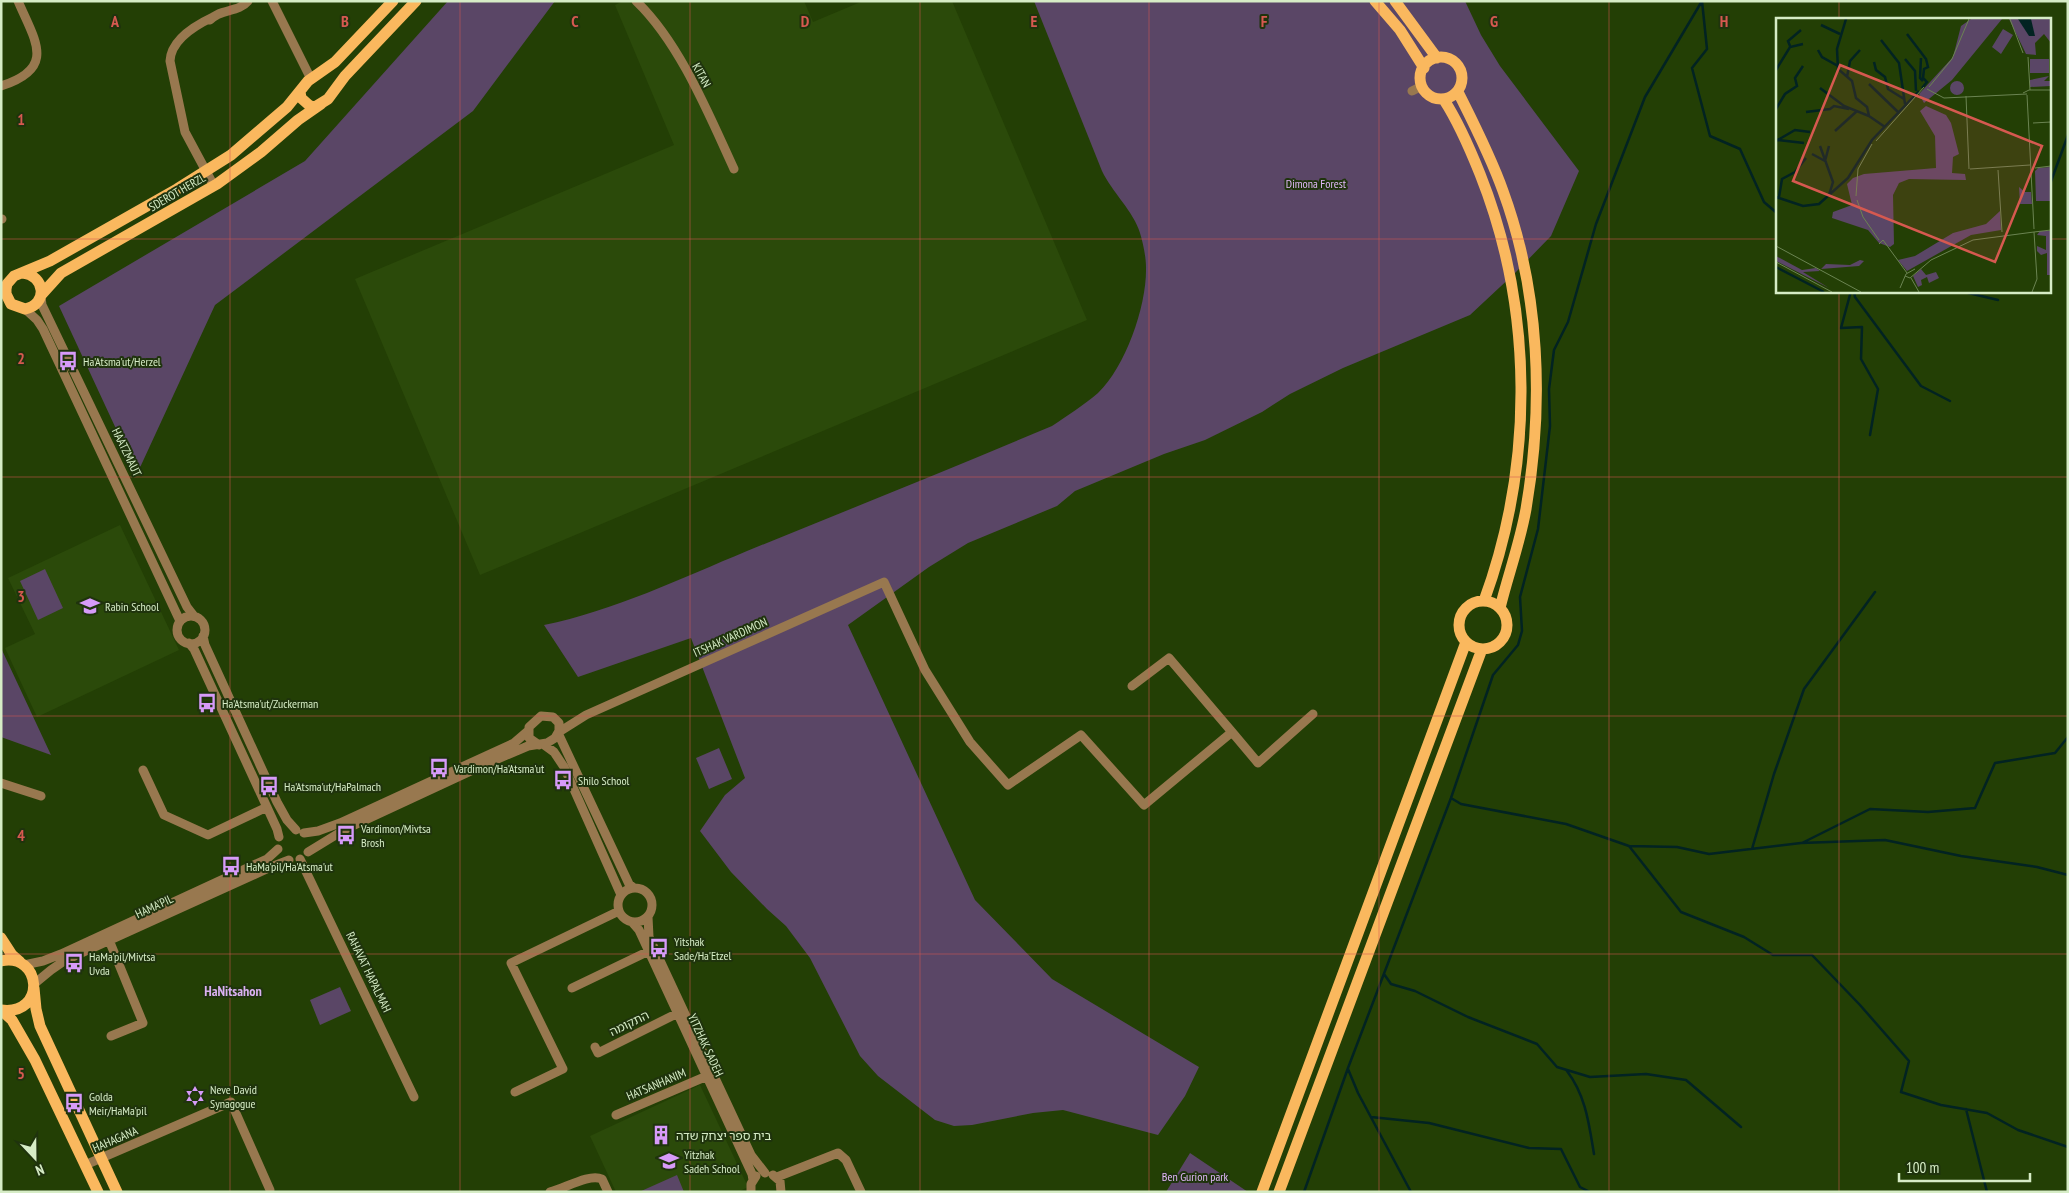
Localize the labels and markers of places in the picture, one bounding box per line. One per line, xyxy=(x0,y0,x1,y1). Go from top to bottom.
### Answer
bus stop icon: Ha'Atsma'ut/Herzel xyxy=(57,350,79,372)
place label: Ha'Atsma'ut/Herzel xyxy=(83,354,161,369)
school or university icon: Rabin School xyxy=(79,595,101,617)
place label: Rabin School xyxy=(105,599,159,614)
bus stop icon: Ha'Atsma'ut/Zuckerman xyxy=(196,692,218,714)
place label: Ha'Atsma'ut/Zuckerman xyxy=(222,696,318,711)
bus stop icon: Vardimon/Ha'Atsma'ut xyxy=(428,757,450,779)
place label: Vardimon/Ha'Atsma'ut xyxy=(453,761,545,776)
bus stop icon: Shilo School xyxy=(552,769,574,791)
place label: Shilo School xyxy=(578,773,630,788)
bus stop icon: Ha'Atsma'ut/HaPalmach xyxy=(258,775,280,797)
place label: Ha'Atsma'ut/HaPalmach xyxy=(284,779,381,794)
place label: Vardimon/Mivtsa Brosh xyxy=(360,821,431,850)
bus stop icon: Vardimon/Mivtsa Brosh xyxy=(335,824,357,846)
bus stop icon: HaMa'pil/Ha'Atsma'ut xyxy=(220,855,242,877)
place label: HaMa'pil/Ha'Atsma'ut xyxy=(246,859,333,874)
place label: Yitshak Sade/Ha'Etzel xyxy=(674,934,731,963)
bus stop icon: Yitshak Sade/Ha'Etzel xyxy=(648,937,670,959)
place label: HaMa'pil/Mivtsa Uvda xyxy=(89,949,156,978)
bus stop icon: HaMa'pil/Mivtsa Uvda xyxy=(63,952,85,974)
place label: Neve David Synagogue xyxy=(210,1082,257,1111)
synagogue icon: Neve David Synagogue xyxy=(184,1085,206,1107)
place label: Golda Meir/HaMa'pil xyxy=(89,1089,147,1118)
bus stop icon: Golda Meir/HaMa'pil xyxy=(63,1092,85,1114)
building icon: בית ספר יצחק שדה xyxy=(650,1124,672,1146)
place label: בית ספר יצחק שדה xyxy=(676,1128,771,1143)
place label: Yitzhak Sadeh School xyxy=(684,1147,740,1176)
school or university icon: Yitzhak Sadeh School xyxy=(658,1150,680,1172)

